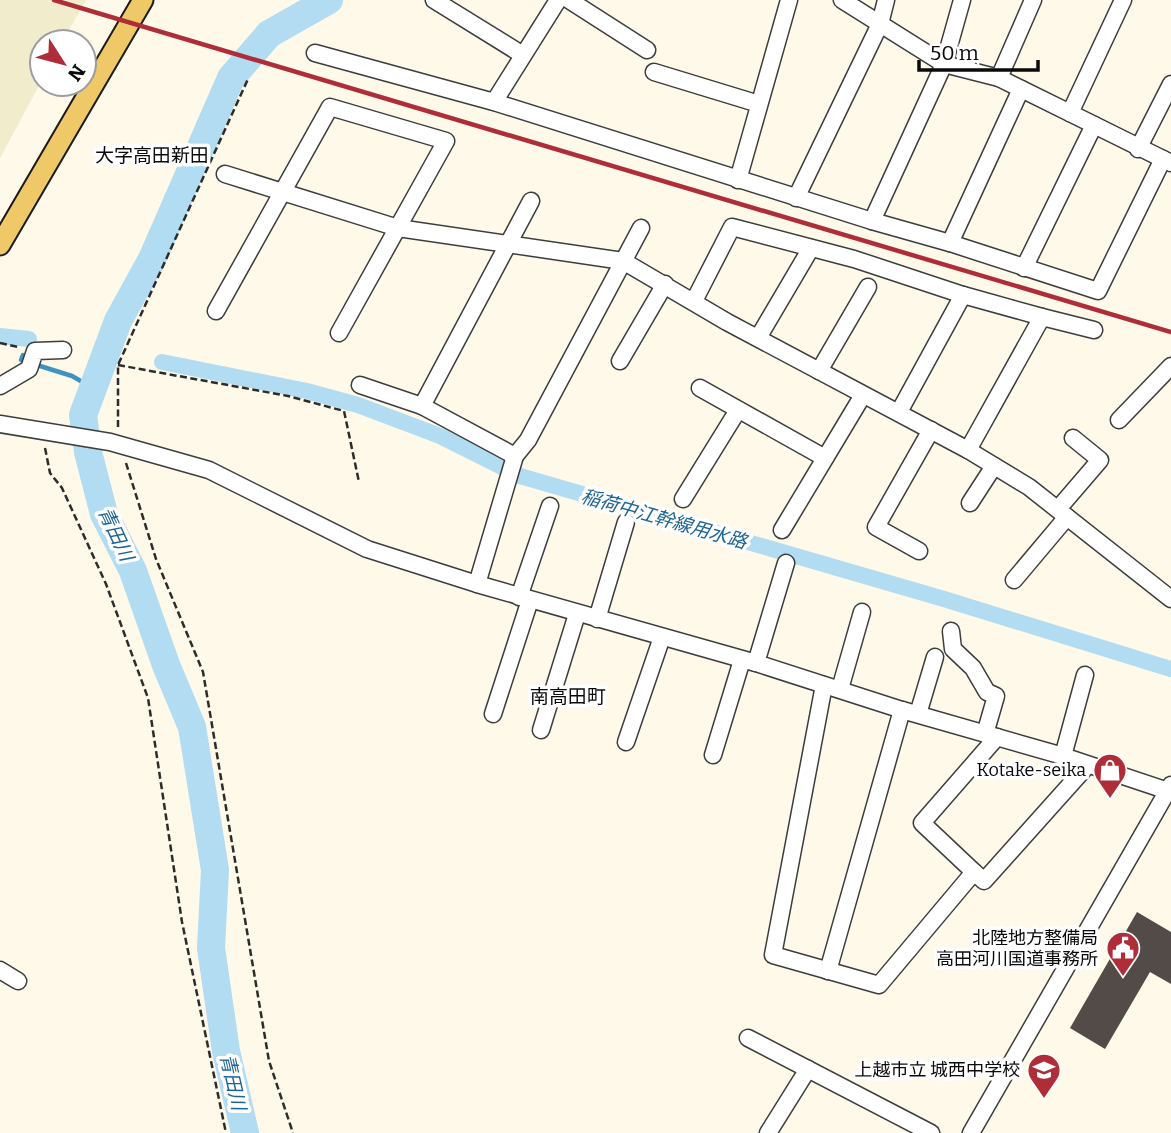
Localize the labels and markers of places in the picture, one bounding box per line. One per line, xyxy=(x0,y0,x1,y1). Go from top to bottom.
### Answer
shop icon: Kotake-seika xyxy=(1091,751,1129,800)
place label: Kotake-seika xyxy=(976,759,1086,781)
place label: 北陸地方整備局 高田河川国道事務所 xyxy=(936,927,1098,970)
public building icon: 北陸地方整備局 高田河川国道事務所 xyxy=(1104,929,1142,978)
school or university icon: 上越市立 城西中学校 xyxy=(1025,1051,1063,1100)
place label: 上越市立 城西中学校 xyxy=(854,1059,1020,1081)

